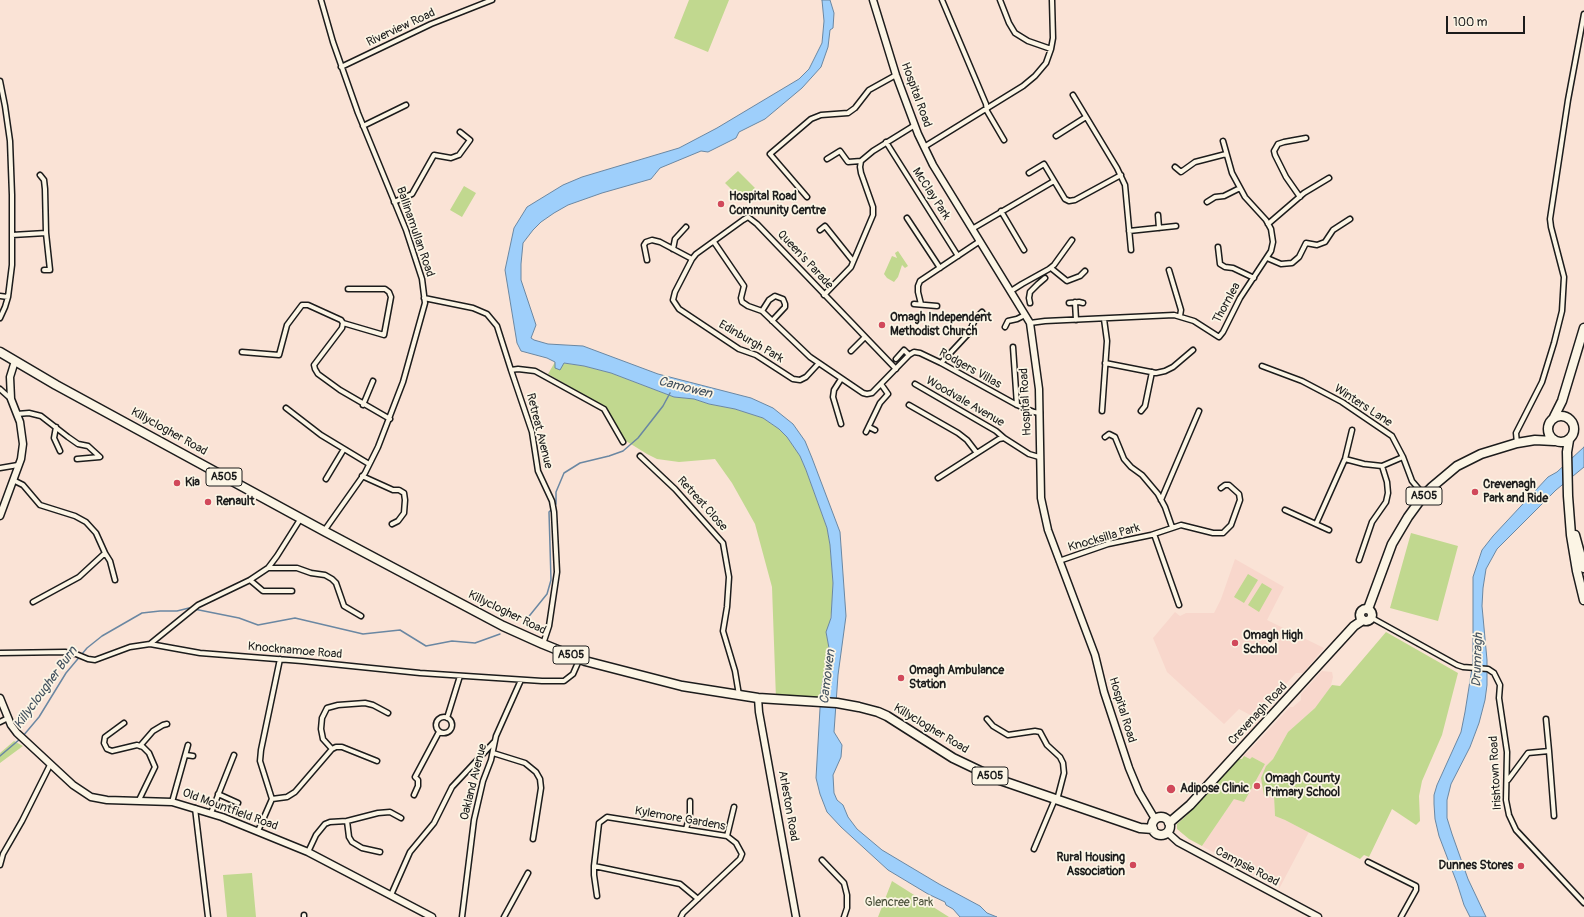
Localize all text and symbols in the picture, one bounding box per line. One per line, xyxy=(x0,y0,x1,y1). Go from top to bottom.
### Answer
street label: Riverview Road xyxy=(364,6,438,50)
scale bar xyxy=(1448,8,1527,34)
text: 100 m xyxy=(1453,15,1487,30)
street label: Hospital Road xyxy=(898,61,934,129)
street label: McClay Park xyxy=(909,165,953,223)
street label: Ballinamullan Road xyxy=(393,185,437,279)
place label: Hospital Road Community Centre xyxy=(729,190,826,218)
marker: Hospital Road Community Centre xyxy=(716,199,726,209)
street label: Queen's Parade xyxy=(774,227,836,293)
street label: Thornlea xyxy=(1210,280,1244,326)
place label: Omagh Independent Methodist Church xyxy=(890,311,992,339)
street label: Edinburgh Park xyxy=(716,318,786,366)
marker: Omagh Independent Methodist Church xyxy=(877,320,887,330)
street label: Rodgers Villas xyxy=(936,346,1004,392)
street label: Hospital Road xyxy=(1017,368,1035,436)
water label: Camowen xyxy=(657,374,713,402)
street label: Woodvale Avenue xyxy=(923,374,1007,430)
street label: Winters Lane xyxy=(1331,382,1395,430)
street label: Retreat Avenue xyxy=(523,392,555,470)
street label: Killyclogher Road xyxy=(128,405,210,459)
road number: A505 xyxy=(206,468,242,486)
street label: Retreat Close xyxy=(674,474,730,534)
place label: Kia xyxy=(185,476,200,490)
marker: Kia xyxy=(172,478,182,488)
place label: Crevenagh Park and Ride xyxy=(1483,478,1548,506)
road number: A505 xyxy=(1406,487,1442,505)
marker: Crevenagh Park and Ride xyxy=(1470,487,1480,497)
place label: Renault xyxy=(216,495,254,509)
marker: Renault xyxy=(203,497,213,507)
street label: Knocksilla Park xyxy=(1066,521,1142,555)
street label: Killyclogher Road xyxy=(466,588,548,638)
place label: Omagh High School xyxy=(1243,629,1303,657)
water label: Drumragh xyxy=(1469,633,1487,687)
marker: Omagh High School xyxy=(1230,638,1240,648)
street label: Knocknamoe Road xyxy=(247,640,343,662)
water label: Killyclougher Burn xyxy=(11,644,81,732)
road number: A505 xyxy=(553,646,589,664)
water label: Camowen xyxy=(817,649,839,705)
place label: Omagh Ambulance Station xyxy=(909,664,1004,692)
marker: Omagh Ambulance Station xyxy=(896,673,906,683)
street label: Hospital Road xyxy=(1105,675,1139,745)
street label: Crevenagh Road xyxy=(1225,680,1291,748)
street label: Killyclogher Road xyxy=(891,701,971,757)
street label: Irishtown Road xyxy=(1487,736,1505,810)
street label: Oakland Avenue xyxy=(458,742,490,822)
road number: A505 xyxy=(972,767,1008,785)
street label: Arleston Road xyxy=(775,769,801,843)
place label: Omagh County Primary School xyxy=(1265,772,1340,800)
marker: Omagh County Primary School xyxy=(1252,781,1262,791)
place label: Adipose Clinic xyxy=(1180,782,1249,796)
marker: Adipose Clinic xyxy=(1165,783,1177,795)
street label: Old Mountfield Road xyxy=(180,786,280,834)
street label: Kylemore Gardens xyxy=(634,804,726,834)
street label: Campsie Road xyxy=(1213,844,1281,890)
place label: Rural Housing Association xyxy=(1056,851,1125,879)
place label: Dunnes Stores xyxy=(1439,859,1513,873)
marker: Rural Housing Association xyxy=(1128,860,1138,870)
marker: Dunnes Stores xyxy=(1516,861,1526,871)
park label: Glencree Park xyxy=(865,896,933,910)

